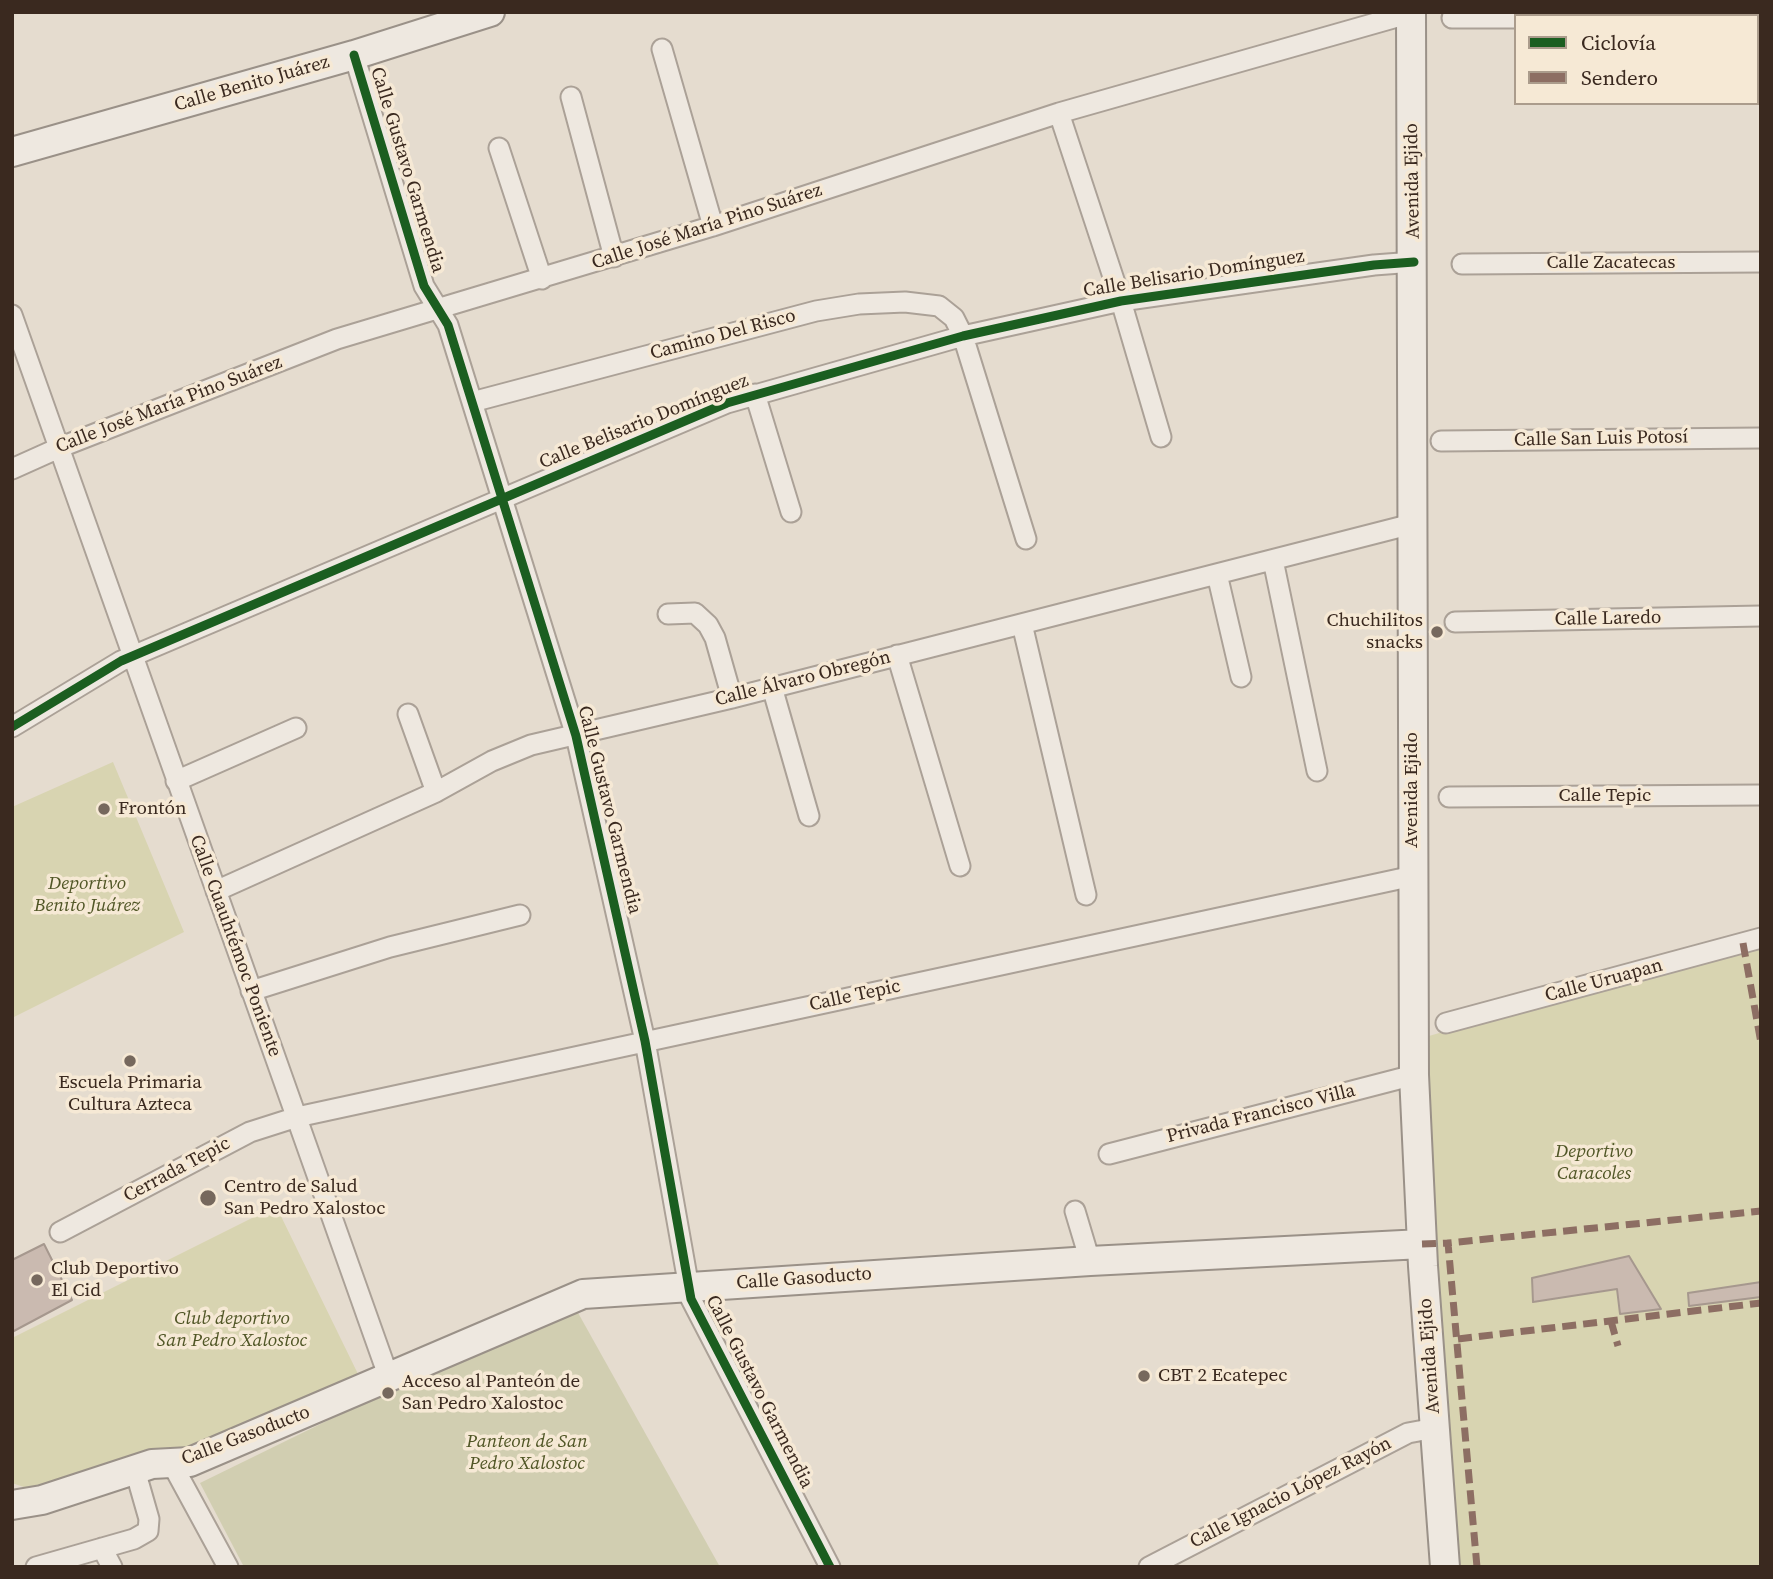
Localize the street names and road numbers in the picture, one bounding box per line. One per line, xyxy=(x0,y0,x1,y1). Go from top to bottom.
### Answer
street label: Calle Benito Juárez xyxy=(172,51,332,117)
street label: Calle Gustavo Garmendia xyxy=(365,64,449,276)
street label: Avenida Ejido xyxy=(1401,123,1425,239)
street label: Calle José María Pino Suárez xyxy=(589,179,825,275)
street label: Calle Belisario Domínguez xyxy=(1082,245,1306,303)
street label: Calle Zacatecas xyxy=(1546,252,1676,274)
street label: Camino Del Risco xyxy=(648,305,798,365)
street label: Calle José María Pino Suárez xyxy=(53,351,285,459)
street label: Calle Belisario Domínguez xyxy=(536,370,752,474)
street label: Calle San Luis Potosí xyxy=(1514,426,1688,452)
street label: Calle Laredo xyxy=(1554,607,1662,631)
street label: Calle Álvaro Obregón xyxy=(713,646,893,712)
street label: Calle Gustavo Garmendia xyxy=(572,703,646,917)
street label: Avenida Ejido xyxy=(1401,732,1423,848)
street label: Calle Tepic xyxy=(1559,785,1651,807)
street label: Calle Cuauhtémoc Poniente xyxy=(184,832,286,1060)
street label: Calle Uruapan xyxy=(1543,954,1665,1008)
street label: Calle Tepic xyxy=(807,975,903,1017)
street label: Privada Francisco Villa xyxy=(1164,1080,1358,1148)
street label: Cerrada Tepic xyxy=(120,1132,234,1208)
street label: Calle Gasoducto xyxy=(735,1263,873,1295)
street label: Calle Gustavo Garmendia xyxy=(700,1292,818,1492)
street label: Avenida Ejido xyxy=(1415,1297,1445,1415)
street label: Calle Gasoducto xyxy=(179,1401,313,1471)
street label: Calle Ignacio López Rayón xyxy=(1186,1432,1396,1554)

